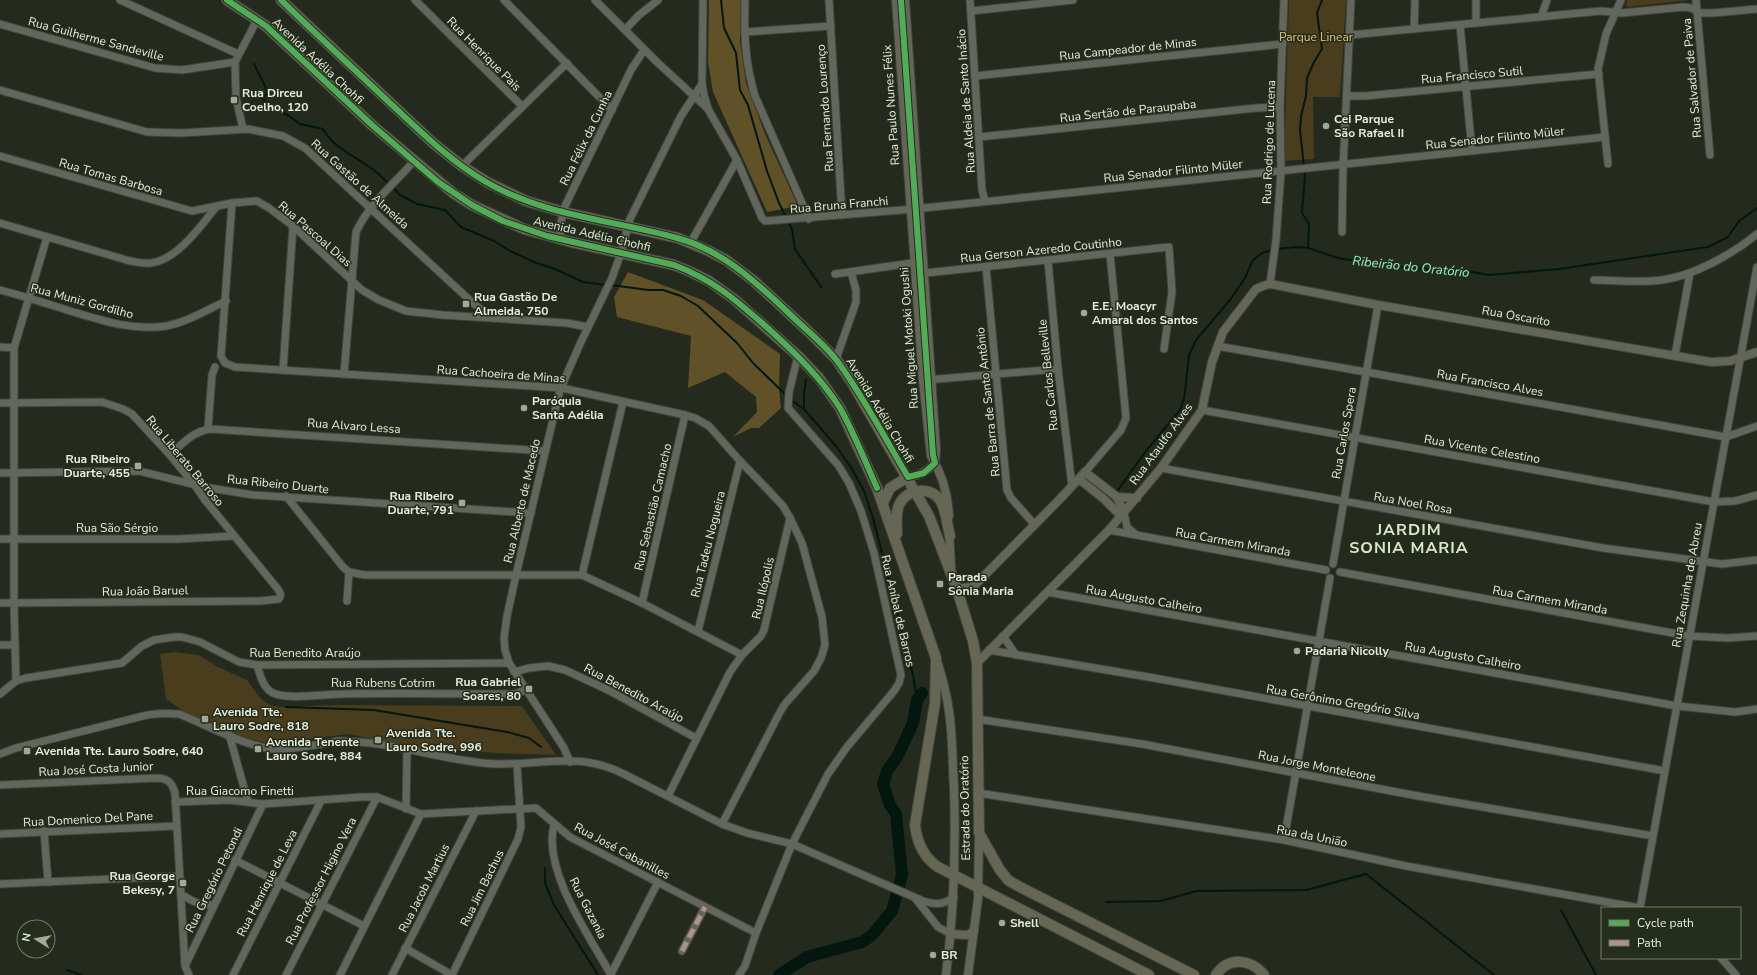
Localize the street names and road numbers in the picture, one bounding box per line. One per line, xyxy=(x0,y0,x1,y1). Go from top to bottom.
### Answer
street label: Rua Guilherme Sandeville xyxy=(27,13,165,65)
street label: Rua Henrique Pais xyxy=(443,13,525,95)
street label: Avenida Adélia Chohfi xyxy=(269,14,367,108)
street label: Rua Salvador de Paiva xyxy=(1679,17,1705,139)
street label: Rua Aldeia de Santo Inácio xyxy=(953,28,979,173)
street label: Rua Campeador de Minas xyxy=(1059,34,1198,64)
street label: Rua Paulo Nunes Félix xyxy=(879,43,903,166)
street label: Rua Fernando Lourenço xyxy=(813,44,837,172)
street label: Rua Francisco Sutil xyxy=(1420,63,1524,87)
street label: Rua Rodrigo de Lucena xyxy=(1259,80,1279,204)
street label: Rua Félix da Cunha xyxy=(556,88,616,188)
street label: Rua Sertão de Paraupaba xyxy=(1059,96,1197,126)
street label: Rua Senador Filinto Müler xyxy=(1425,123,1566,153)
street label: Rua Gastão de Almeida xyxy=(308,136,412,232)
street label: Rua Tomas Barbosa xyxy=(57,155,165,199)
street label: Rua Senador Filinto Müler xyxy=(1103,156,1244,186)
street label: Rua Bruna Franchi xyxy=(789,193,889,217)
street label: Rua Pascoal Dias xyxy=(275,198,355,271)
street label: Avenida Adélia Chohfi xyxy=(532,213,652,255)
street label: Rua Gerson Azeredo Coutinho xyxy=(960,234,1123,266)
street label: Rua Miguel Motoki Ogushi xyxy=(896,267,922,409)
street label: Rua Muniz Gordilho xyxy=(29,280,136,323)
street label: Rua Oscarito xyxy=(1481,302,1552,330)
street label: Rua Carlos Belleville xyxy=(1034,318,1062,432)
street label: Rua Barra de Santo Antônio xyxy=(972,326,1004,478)
street label: Avenida Adélia Chohfi xyxy=(842,354,918,466)
street label: Rua Cachoeira de Minas xyxy=(436,362,566,386)
street label: Rua Francisco Alves xyxy=(1436,366,1545,400)
street label: Rua Carlos Spera xyxy=(1328,386,1360,480)
street label: Rua Ataulfo Alves xyxy=(1126,400,1196,488)
street label: Rua Liberato Barroso xyxy=(142,412,228,510)
street label: Rua Alvaro Lessa xyxy=(307,415,401,437)
street label: Rua Vicente Celestino xyxy=(1423,431,1542,467)
street label: Rua Alberto de Macedo xyxy=(500,437,544,565)
street label: Rua Sebastião Camacho xyxy=(631,442,675,572)
street label: Rua Ribeiro Duarte xyxy=(226,471,330,497)
street label: Rua Noel Rosa xyxy=(1372,488,1454,518)
street label: Rua Tadeu Nogueira xyxy=(687,489,729,599)
street label: Rua São Sérgio xyxy=(76,520,158,536)
street label: Rua Zequinha de Abreu xyxy=(1668,521,1706,649)
street label: Rua Carmem Miranda xyxy=(1174,524,1292,560)
street label: Rua Aníbal de Barros xyxy=(877,553,919,669)
street label: Rua Ilópolis xyxy=(748,555,778,621)
street label: Rua Augusto Calheiro xyxy=(1085,581,1204,617)
street label: Rua João Baruel xyxy=(102,582,189,600)
street label: Rua Carmem Miranda xyxy=(1491,582,1609,618)
street label: Rua Augusto Calheiro xyxy=(1404,638,1523,674)
street label: Rua Benedito Araújo xyxy=(249,645,361,661)
street label: Rua Benedito Araújo xyxy=(581,660,687,726)
street label: Rua Rubens Cotrim xyxy=(331,675,435,691)
street label: Rua Gerônimo Gregório Silva xyxy=(1265,681,1421,723)
street label: Rua Jorge Monteleone xyxy=(1257,747,1377,785)
street label: Estrada do Oratório xyxy=(956,755,974,861)
street label: Rua José Costa Junior xyxy=(38,758,154,780)
street label: Rua Giacomo Finetti xyxy=(186,783,294,799)
street label: Rua Domenico Del Pane xyxy=(23,808,153,830)
street label: Rua Professor Higino Vera xyxy=(282,814,360,948)
street label: Rua José Cabanilles xyxy=(571,819,673,883)
street label: Rua da União xyxy=(1275,821,1349,851)
street label: Rua Gregório Petondi xyxy=(182,825,246,935)
street label: Rua Henrique de Leva xyxy=(233,827,301,939)
street label: Rua Jacob Martius xyxy=(395,841,453,935)
street label: Rua Jim Bachus xyxy=(456,847,508,929)
street label: Rua Gazania xyxy=(566,874,610,942)

